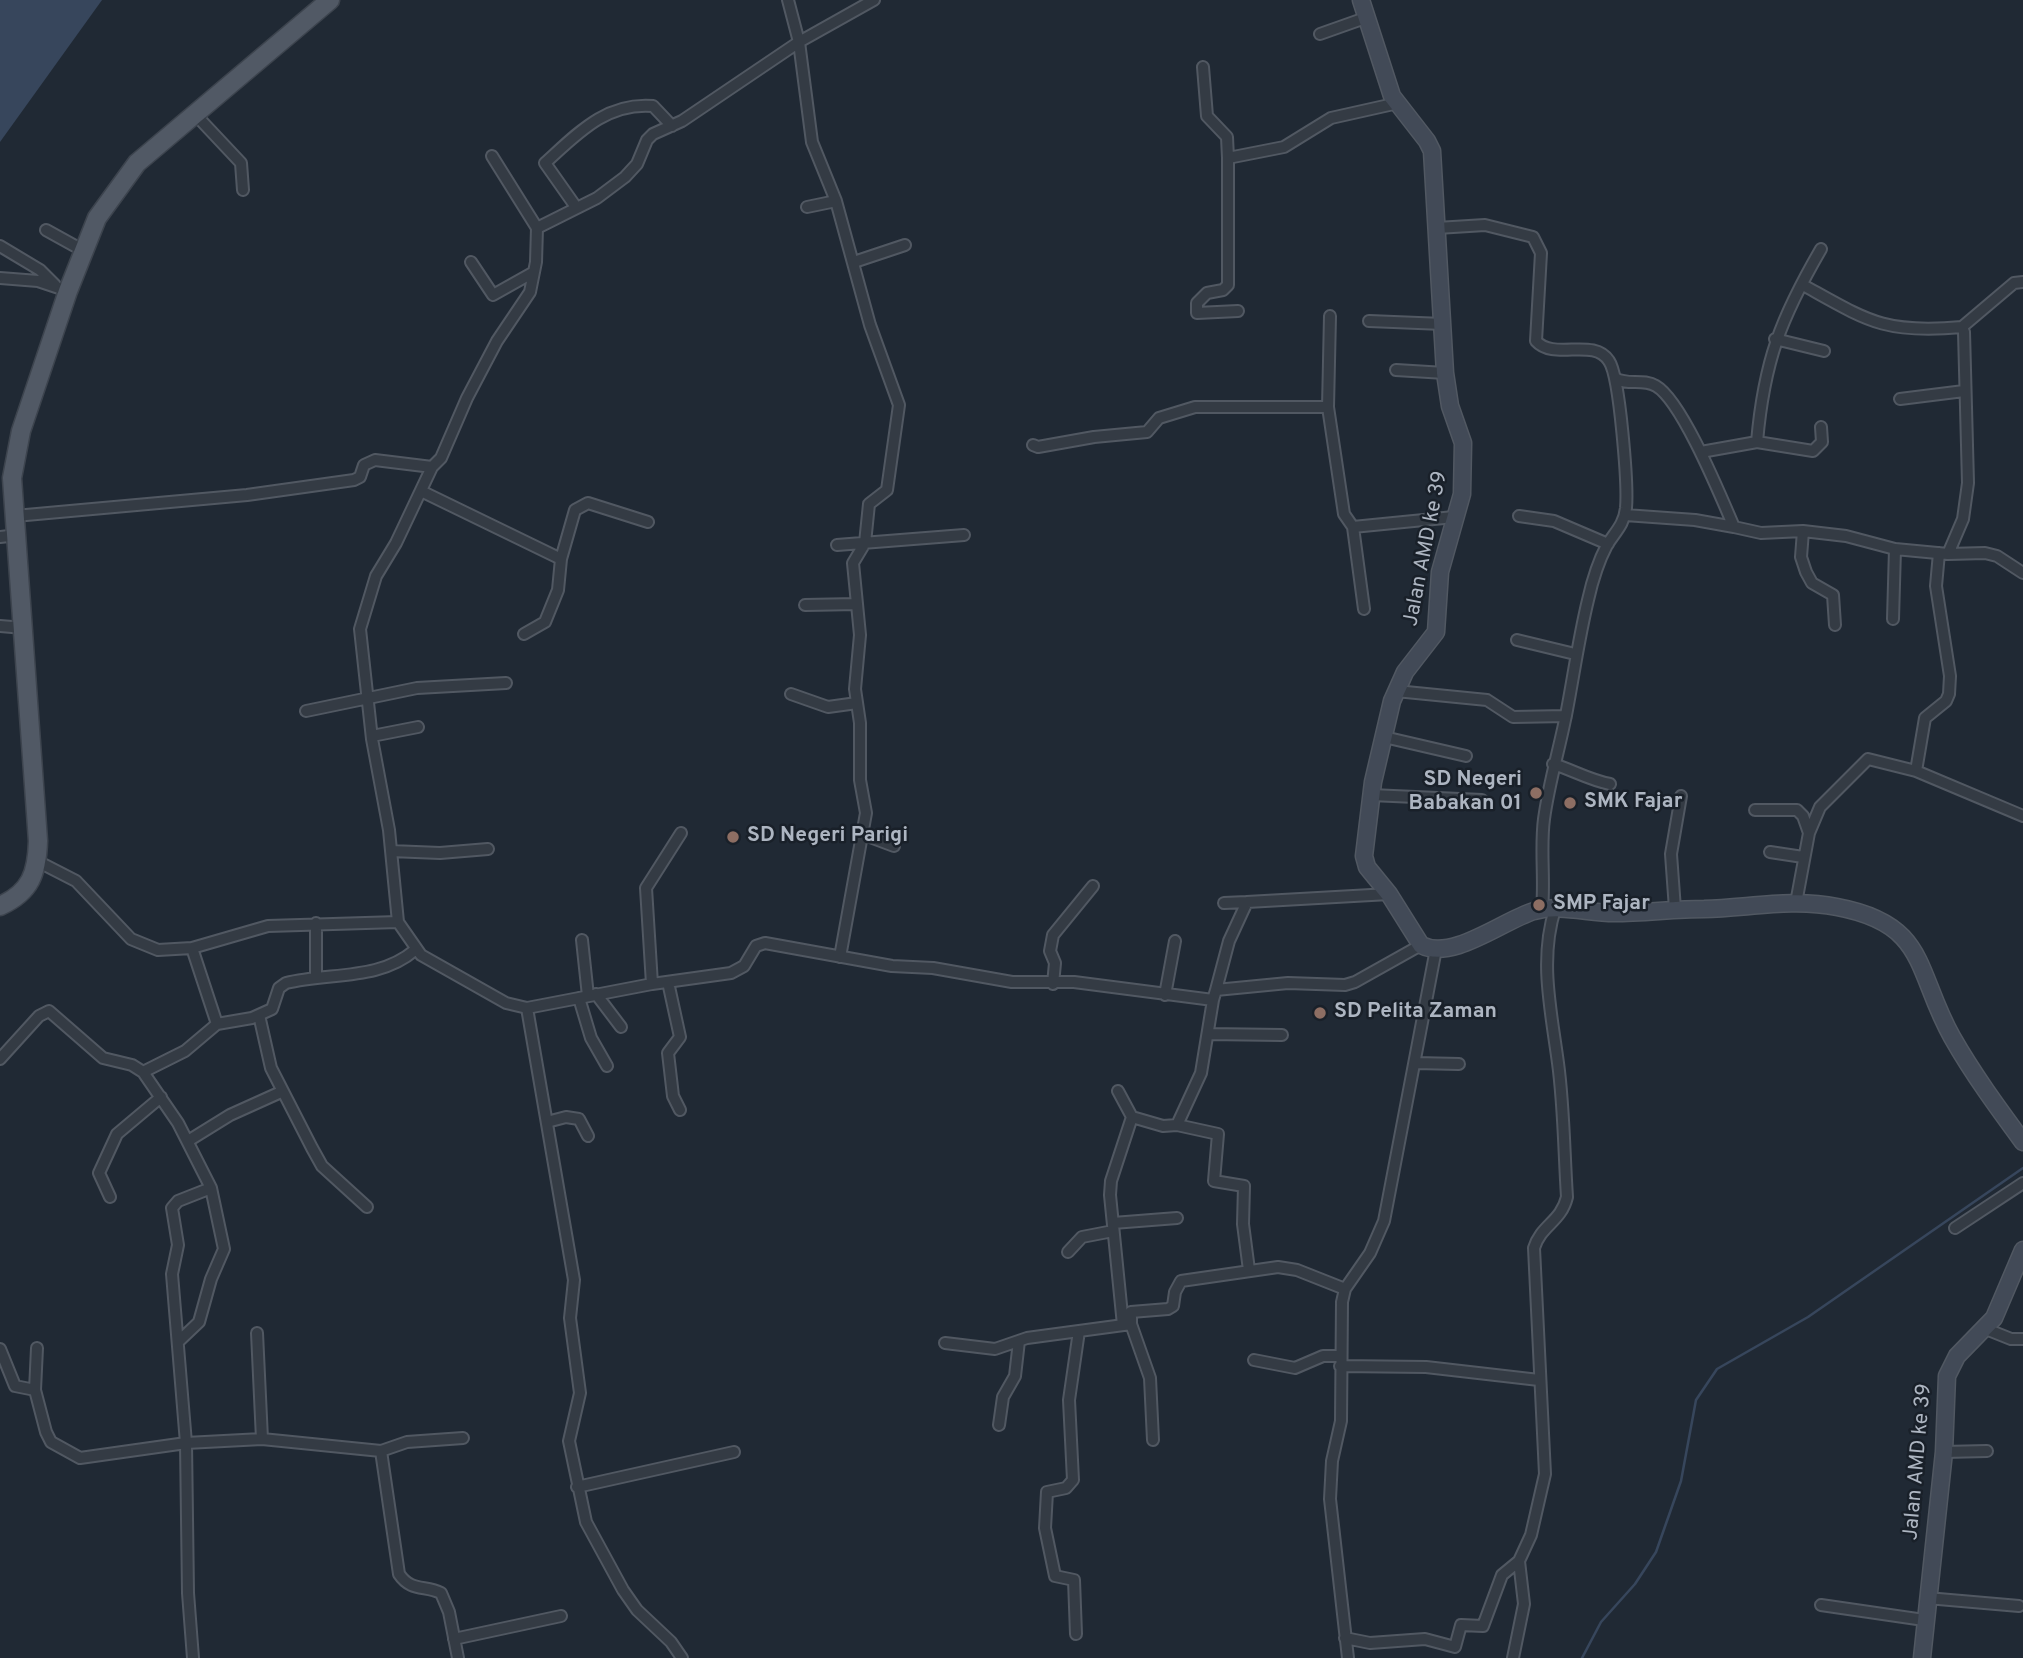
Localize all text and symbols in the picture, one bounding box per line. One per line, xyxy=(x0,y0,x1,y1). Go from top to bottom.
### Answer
street label: Jalan AMD ke 39 xyxy=(1400,469,1454,629)
place label: SD Negeri Babakan 01 xyxy=(1409,768,1522,818)
marker: SD Negeri Babakan 01 xyxy=(1528,785,1544,801)
place label: SMK Fajar xyxy=(1584,790,1682,816)
marker: SMK Fajar xyxy=(1562,795,1578,811)
place label: SD Negeri Parigi xyxy=(747,824,908,850)
marker: SD Negeri Parigi xyxy=(725,829,741,845)
place label: SMP Fajar xyxy=(1553,892,1650,918)
marker: SMP Fajar xyxy=(1531,897,1547,913)
place label: SD Pelita Zaman xyxy=(1334,1000,1497,1026)
marker: SD Pelita Zaman xyxy=(1312,1005,1328,1021)
street label: Jalan AMD ke 39 xyxy=(1900,1382,1938,1542)

